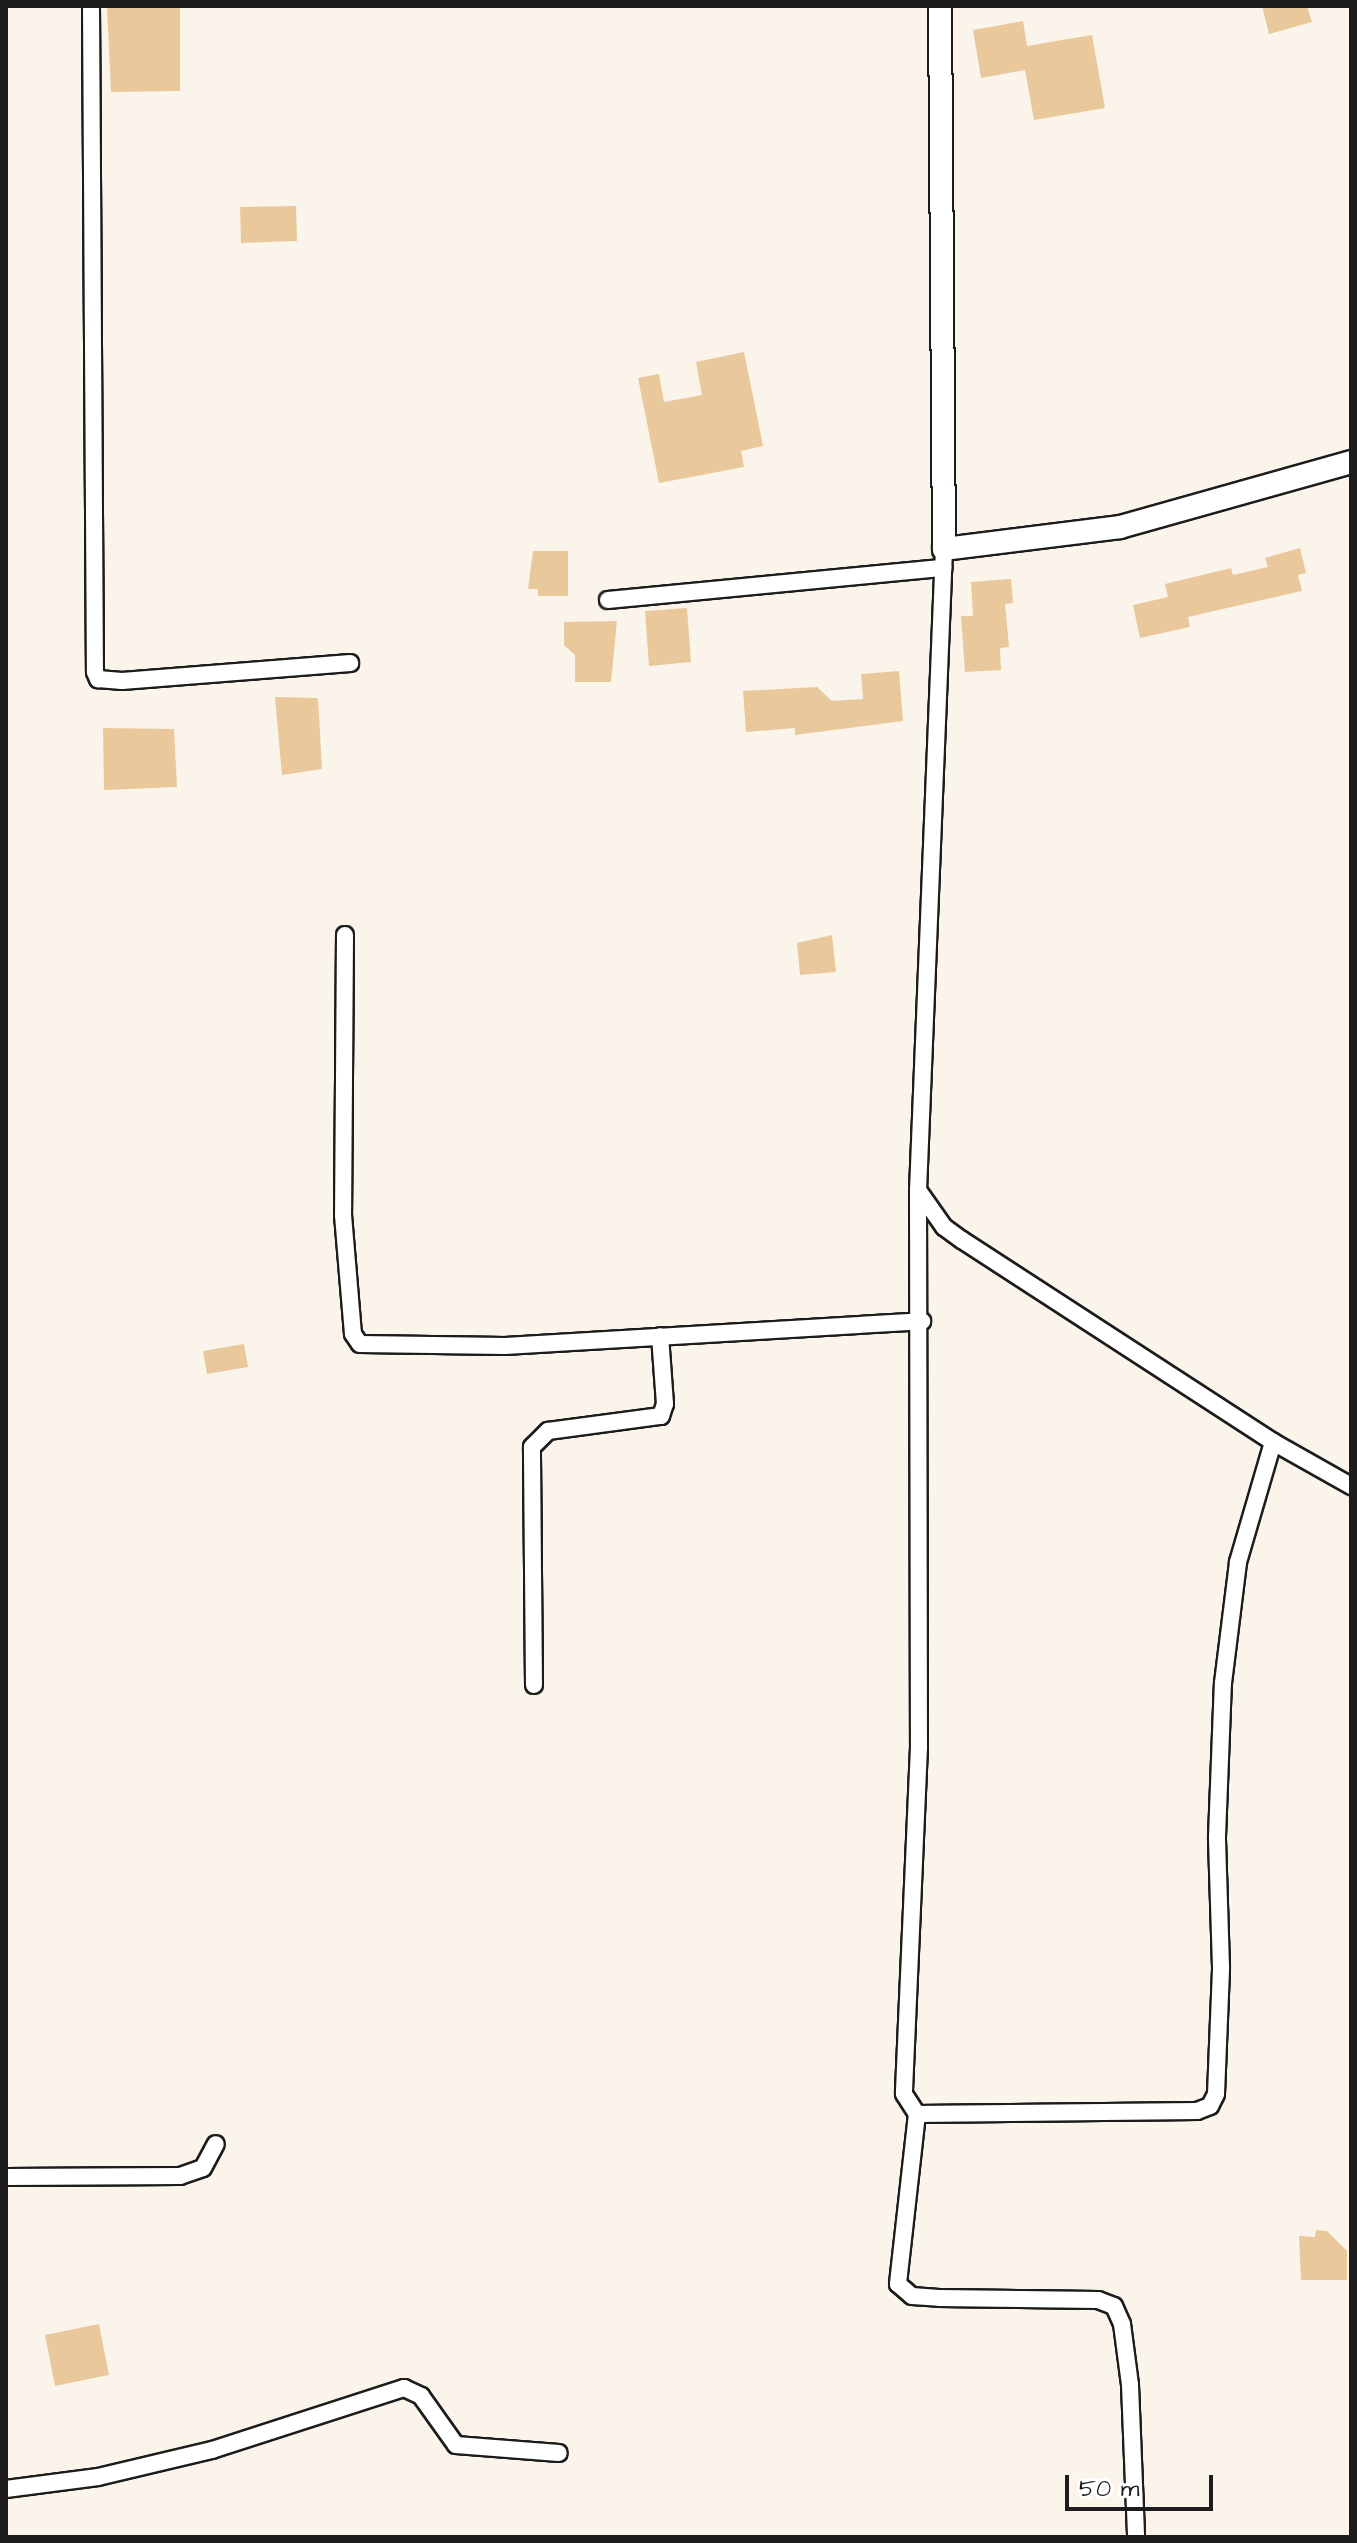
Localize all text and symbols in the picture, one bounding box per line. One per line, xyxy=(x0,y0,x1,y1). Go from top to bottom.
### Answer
scale bar xyxy=(1069,2459,1217,2509)
text: 50 m xyxy=(1079,2472,1139,2506)

